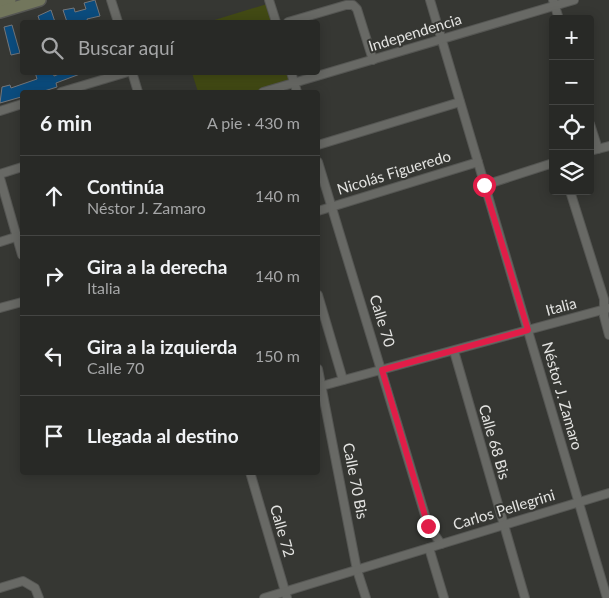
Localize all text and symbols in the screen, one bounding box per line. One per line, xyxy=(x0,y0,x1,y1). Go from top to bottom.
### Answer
street label: Independencia xyxy=(366,9,463,55)
map controls xyxy=(549,15,594,195)
button: + xyxy=(549,15,594,60)
search box xyxy=(20,20,320,75)
icon: search xyxy=(38,34,66,62)
text: Buscar aquí xyxy=(78,36,174,59)
button: − xyxy=(549,60,594,105)
button: locate xyxy=(549,105,594,150)
text: 6 min xyxy=(40,110,92,135)
text: A pie · 430 m xyxy=(207,113,300,132)
street label: Nicolás Figueredo xyxy=(335,146,453,198)
button: layers xyxy=(549,150,594,195)
route start xyxy=(473,174,496,197)
text: Continúa xyxy=(87,175,164,198)
icon: ahead xyxy=(40,182,68,210)
text: 140 m xyxy=(255,186,300,205)
text: Néstor J. Zamaro xyxy=(87,198,206,217)
text: Gira a la derecha xyxy=(87,255,227,278)
icon: right xyxy=(40,262,68,290)
text: 140 m xyxy=(255,266,300,285)
text: Italia xyxy=(87,278,121,297)
street label: Calle 70 xyxy=(366,292,400,349)
street label: Italia xyxy=(543,293,578,319)
text: Gira a la izquierda xyxy=(87,335,237,358)
street label: Néstor J. Zamaro xyxy=(539,340,587,452)
icon: left xyxy=(40,342,68,370)
text: 150 m xyxy=(255,346,300,365)
text: Calle 70 xyxy=(87,358,144,377)
street label: Calle 68 Bis xyxy=(476,402,514,481)
icon: arrive xyxy=(40,422,68,450)
text: Llegada al destino xyxy=(87,424,239,447)
street label: Calle 70 Bis xyxy=(340,441,372,520)
street label: Carlos Pellegrini xyxy=(451,485,557,533)
street label: Calle 72 xyxy=(267,502,299,559)
route end xyxy=(417,515,440,538)

